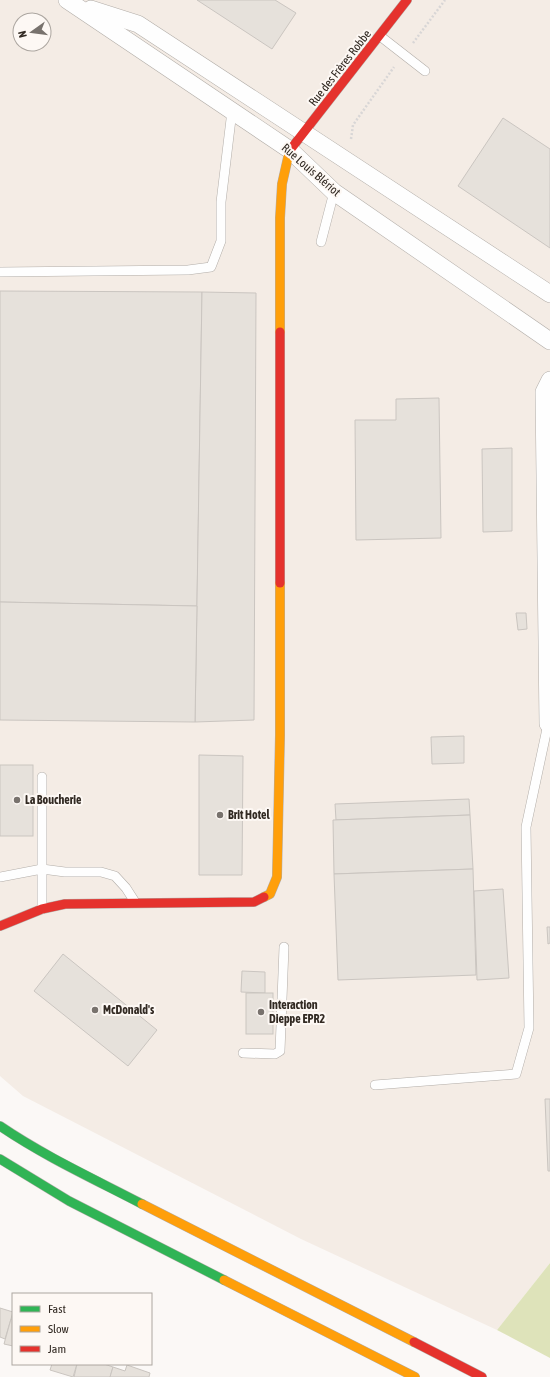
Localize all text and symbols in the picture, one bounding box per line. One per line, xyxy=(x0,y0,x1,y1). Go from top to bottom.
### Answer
north arrow xyxy=(12,12,52,52)
street label: Rue des Frères Robbe xyxy=(306,27,374,109)
text: N xyxy=(16,30,29,39)
street label: Rue Louis Blériot xyxy=(279,141,344,200)
place label: La Boucherie xyxy=(25,793,82,807)
marker: La Boucherie xyxy=(12,795,22,805)
place label: Brit Hotel xyxy=(228,808,270,822)
marker: Brit Hotel xyxy=(215,810,225,820)
place label: Interaction Dieppe EPR2 xyxy=(269,998,325,1026)
place label: McDonald's xyxy=(103,1003,155,1017)
marker: McDonald's xyxy=(90,1005,100,1015)
marker: Interaction Dieppe EPR2 xyxy=(256,1007,266,1017)
legend xyxy=(12,1293,152,1365)
text: Fast xyxy=(48,1302,66,1316)
text: Slow xyxy=(48,1322,69,1336)
text: Jam xyxy=(48,1342,66,1356)

